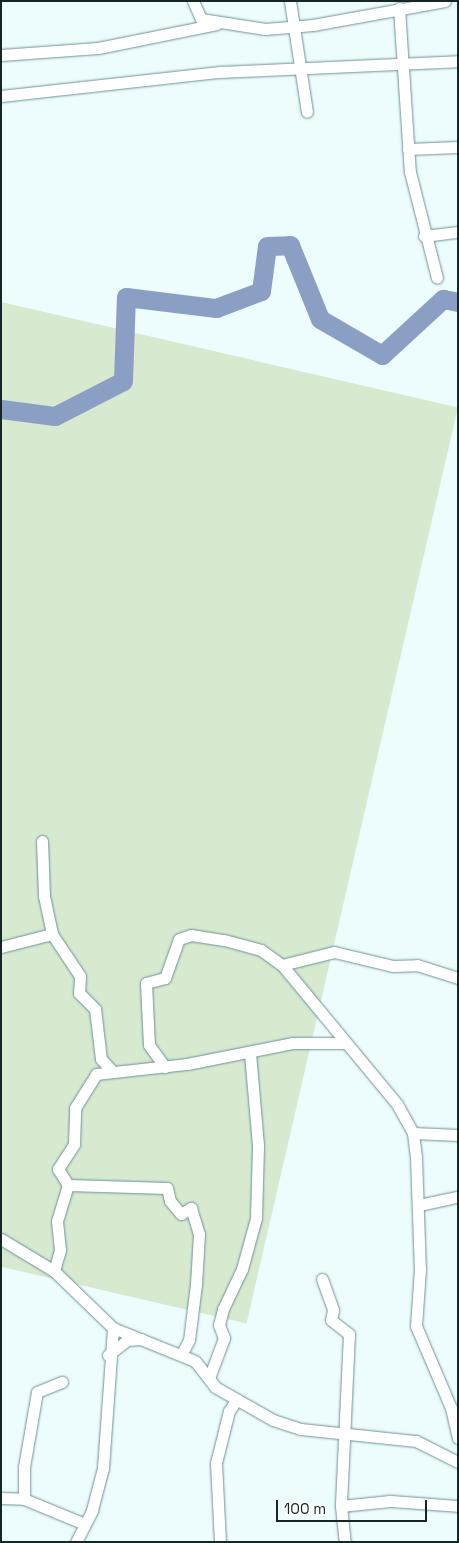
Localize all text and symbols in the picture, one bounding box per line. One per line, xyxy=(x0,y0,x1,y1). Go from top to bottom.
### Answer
scale bar xyxy=(279,1490,430,1522)
text: 100 m xyxy=(284,1499,326,1518)

